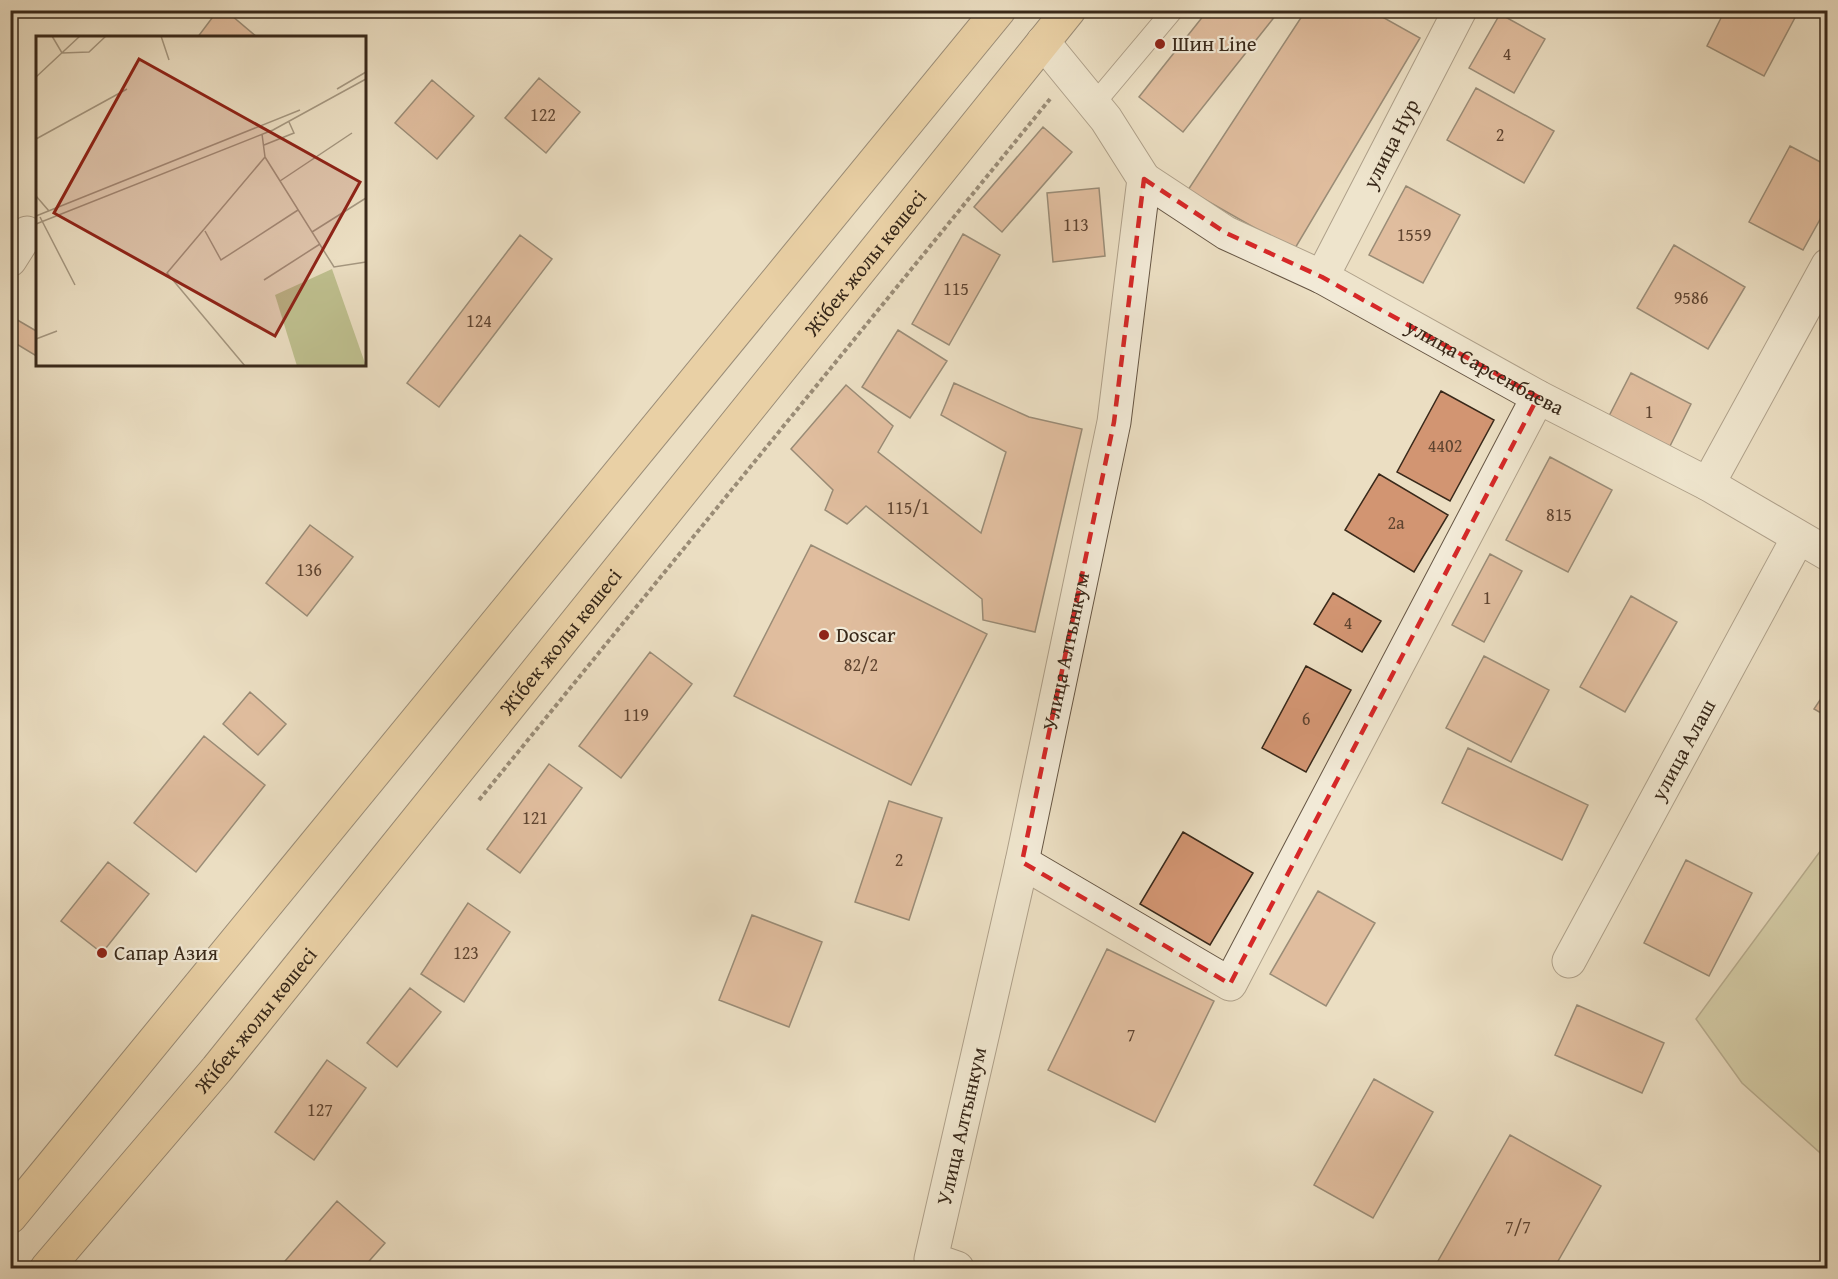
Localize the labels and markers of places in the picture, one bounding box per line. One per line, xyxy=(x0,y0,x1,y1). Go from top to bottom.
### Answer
place label: Шин Line xyxy=(1172,28,1257,59)
marker: Шин Line xyxy=(1153,37,1167,51)
place label: Doscar xyxy=(836,619,896,650)
marker: Doscar xyxy=(817,628,831,642)
place label: Сапар Азия xyxy=(114,937,219,968)
marker: Сапар Азия xyxy=(95,946,109,960)

